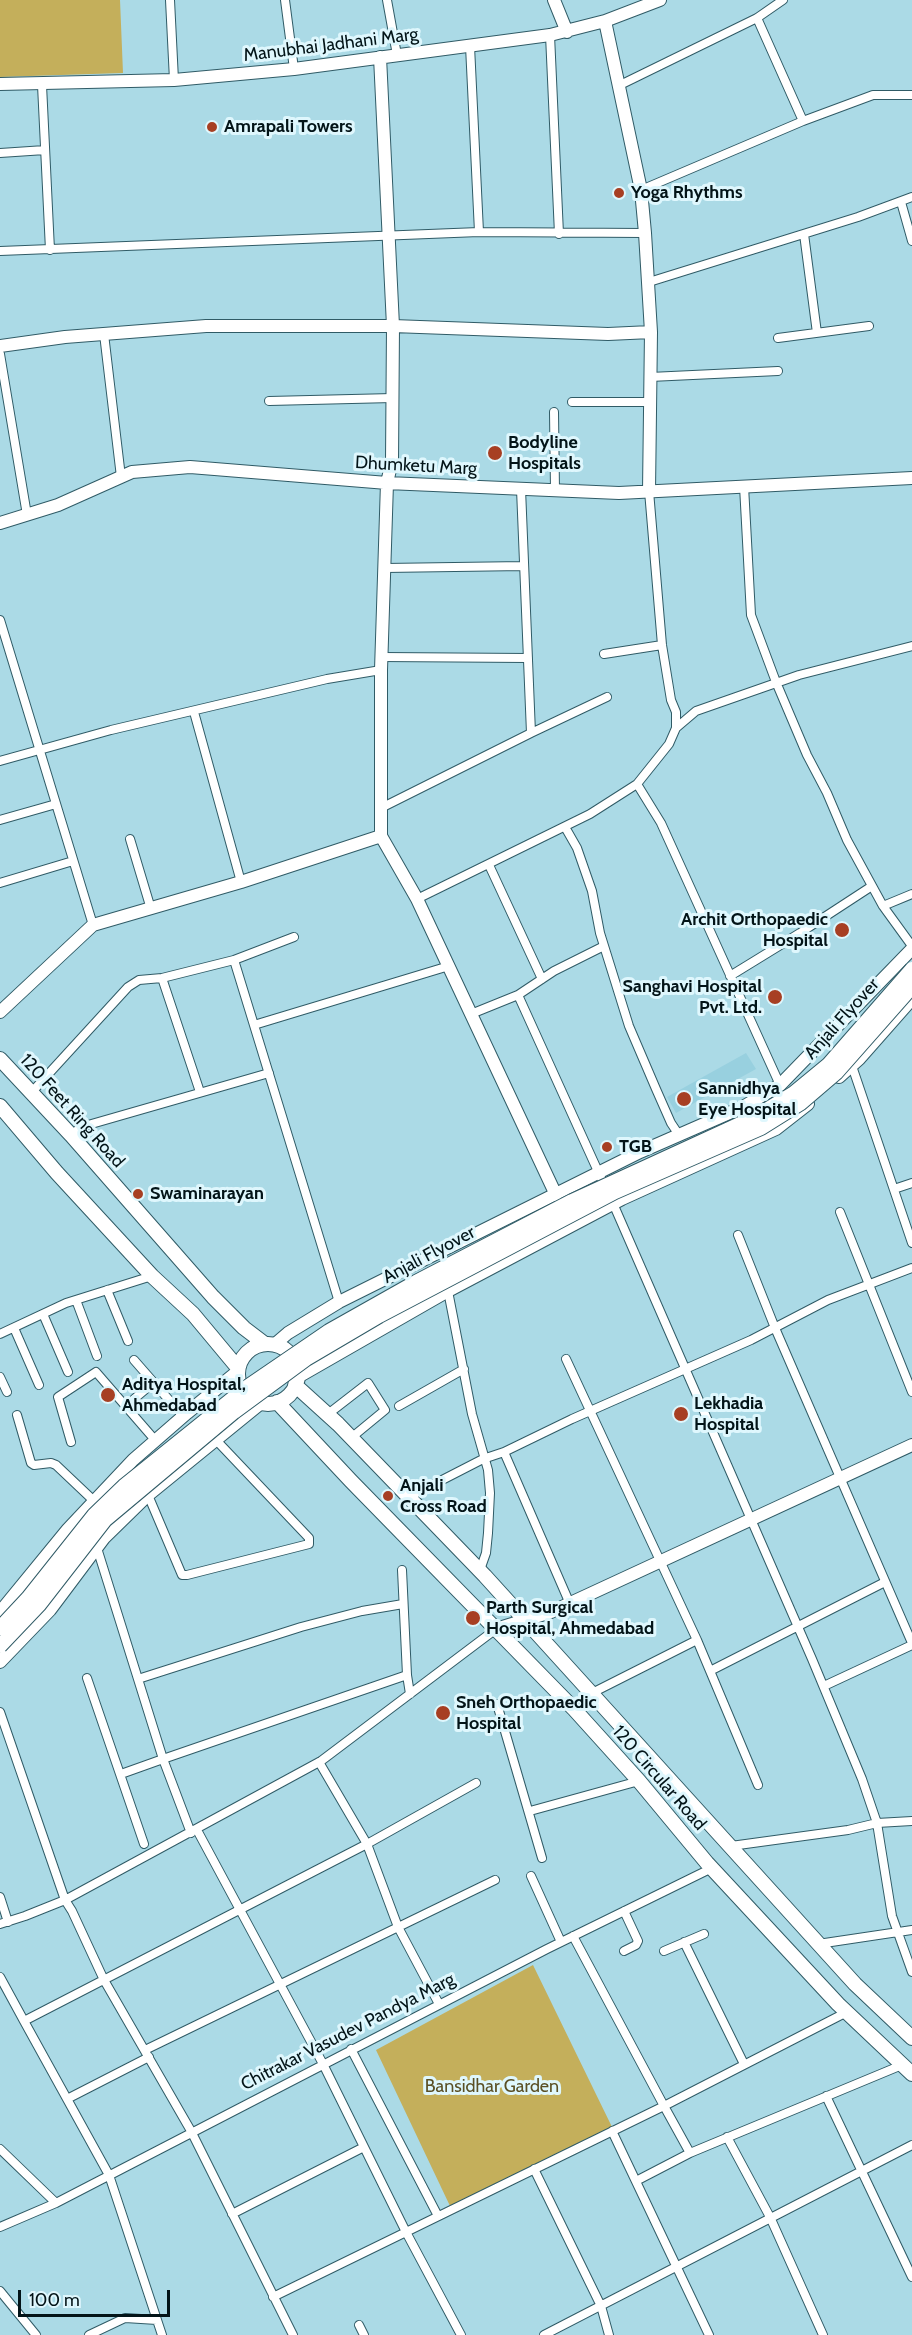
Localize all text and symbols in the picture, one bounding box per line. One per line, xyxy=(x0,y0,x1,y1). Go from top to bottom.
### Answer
street label: Manubhai Jadhani Marg xyxy=(242,24,420,66)
place label: Amrapali Towers xyxy=(224,116,353,138)
marker: Amrapali Towers xyxy=(205,120,219,134)
place label: Yoga Rhythms xyxy=(631,182,742,204)
marker: Yoga Rhythms xyxy=(612,186,626,200)
place label: Bodyline Hospitals xyxy=(508,432,581,474)
marker: Bodyline Hospitals xyxy=(486,444,504,462)
street label: Dhumketu Marg xyxy=(354,452,478,480)
place label: Archit Orthopaedic Hospital xyxy=(681,909,828,952)
marker: Archit Orthopaedic Hospital xyxy=(833,921,851,939)
street label: Anjali Flyover xyxy=(800,974,884,1064)
place label: Sanghavi Hospital Pvt. Ltd. xyxy=(623,976,762,1018)
marker: Sanghavi Hospital Pvt. Ltd. xyxy=(766,988,784,1006)
street label: 120 Feet Ring Road xyxy=(15,1050,129,1172)
place label: Sannidhya Eye Hospital xyxy=(698,1078,796,1120)
marker: Sannidhya Eye Hospital xyxy=(675,1090,693,1108)
place label: TGB xyxy=(619,1136,652,1158)
marker: TGB xyxy=(600,1140,614,1154)
place label: Swaminarayan xyxy=(150,1183,264,1205)
marker: Swaminarayan xyxy=(131,1187,145,1201)
street label: Anjali Flyover xyxy=(379,1222,479,1288)
place label: Aditya Hospital, Ahmedabad xyxy=(122,1374,246,1416)
marker: Aditya Hospital, Ahmedabad xyxy=(99,1386,117,1404)
place label: Lekhadia Hospital xyxy=(694,1393,763,1436)
marker: Lekhadia Hospital xyxy=(672,1405,690,1423)
place label: Anjali Cross Road xyxy=(400,1475,487,1518)
marker: Anjali Cross Road xyxy=(381,1489,395,1503)
place label: Parth Surgical Hospital, Ahmedabad xyxy=(486,1597,654,1640)
marker: Parth Surgical Hospital, Ahmedabad xyxy=(464,1609,482,1627)
place label: Sneh Orthopaedic Hospital xyxy=(456,1692,597,1734)
marker: Sneh Orthopaedic Hospital xyxy=(434,1704,452,1722)
street label: 120 Circular Road xyxy=(608,1721,710,1835)
street label: Chitrakar Vasudev Pandya Marg xyxy=(237,1969,459,2095)
park label: Bansidhar Garden xyxy=(425,2076,559,2098)
scale bar xyxy=(21,2278,172,2316)
text: 100 m xyxy=(29,2289,80,2311)

